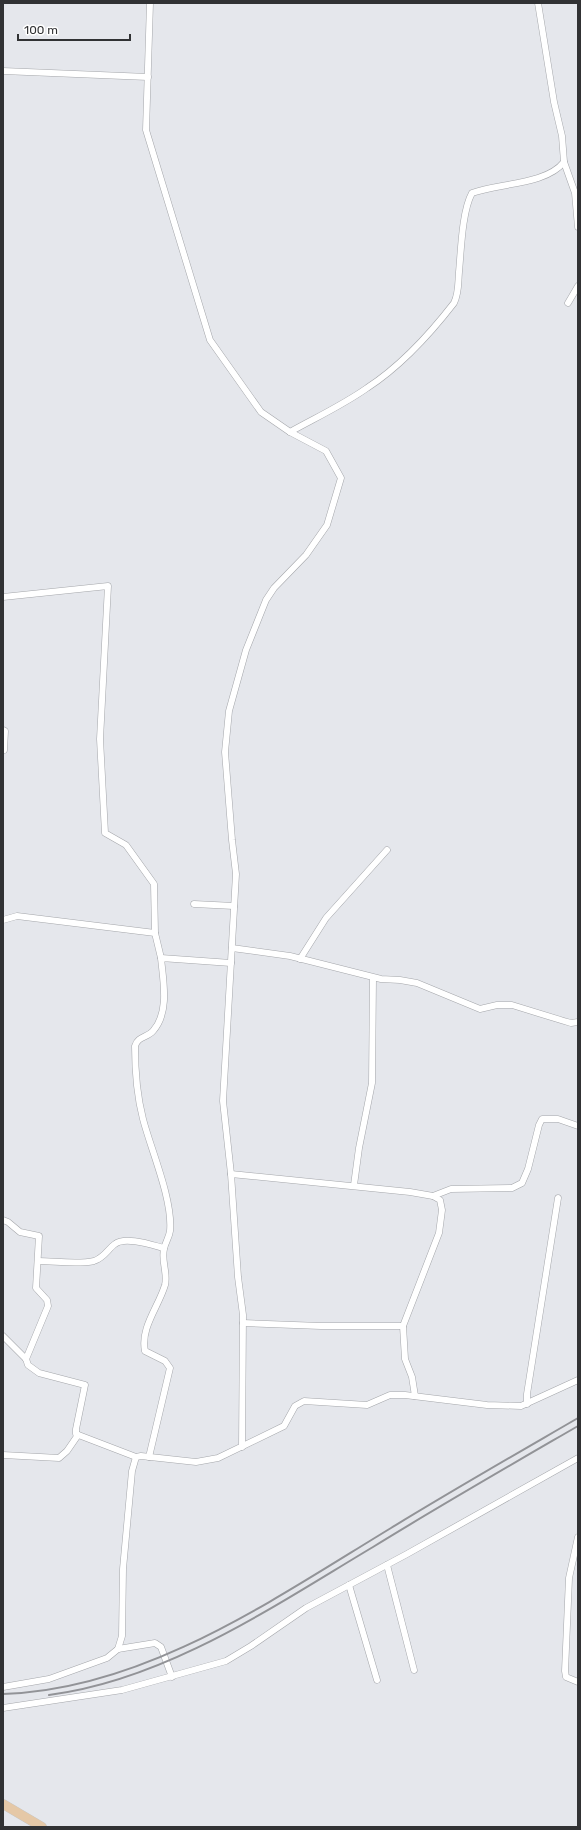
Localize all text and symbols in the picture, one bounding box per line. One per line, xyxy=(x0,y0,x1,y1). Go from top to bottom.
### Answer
scale bar xyxy=(18,16,130,42)
text: 100 m xyxy=(24,23,58,37)

